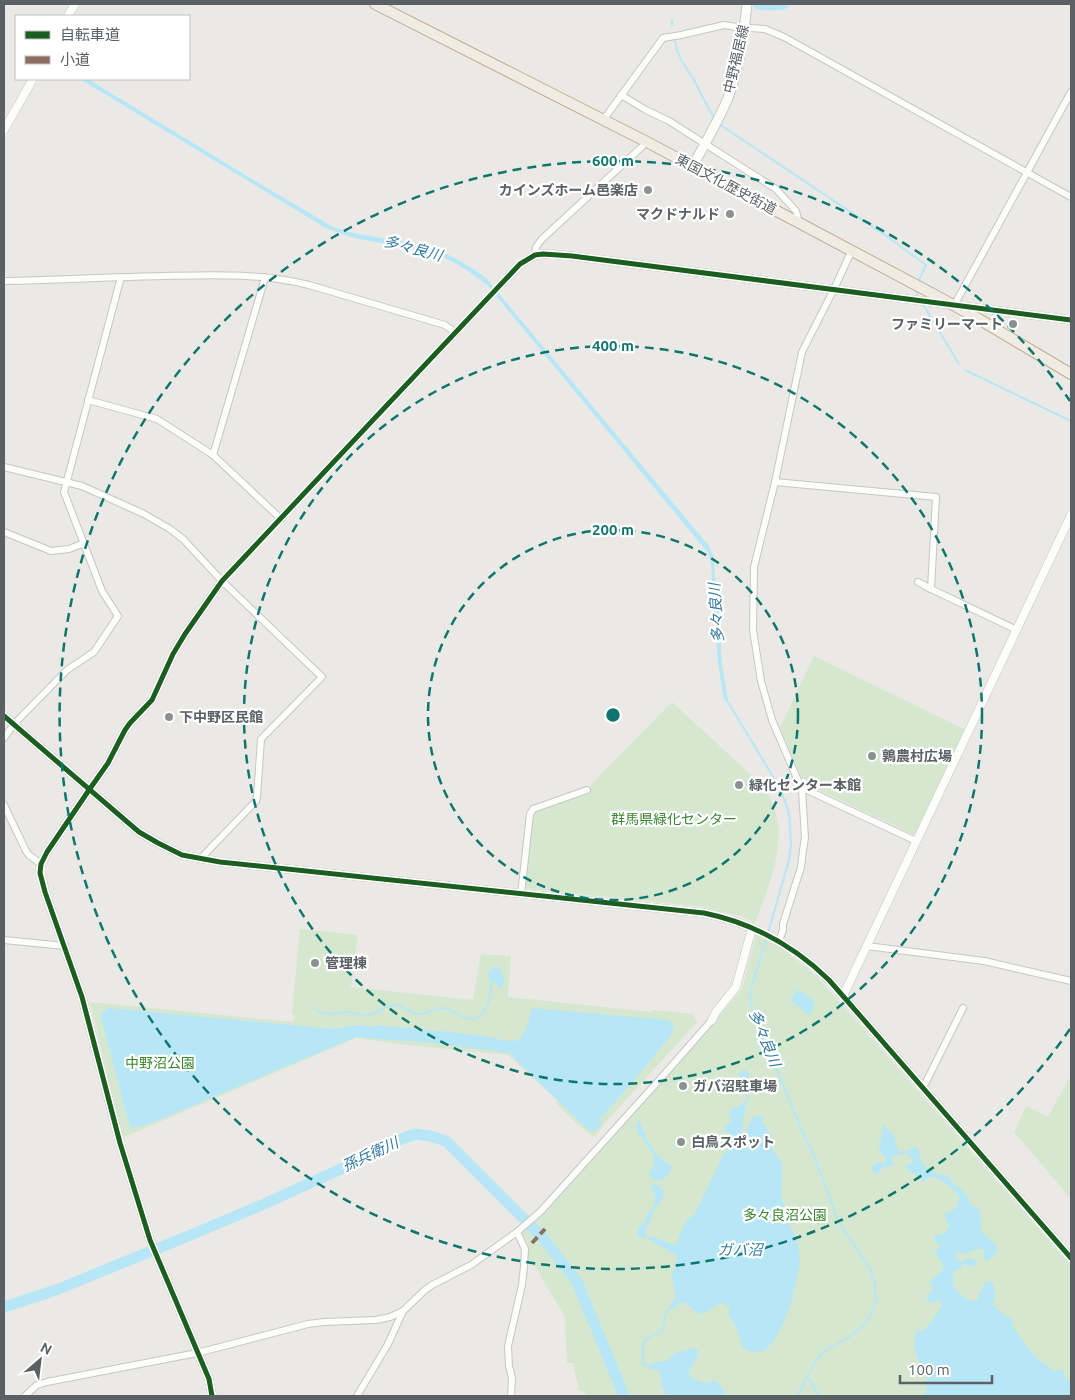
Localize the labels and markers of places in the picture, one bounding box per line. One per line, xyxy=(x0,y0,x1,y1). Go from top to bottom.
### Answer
place label: カインズホーム邑楽店 xyxy=(499,182,638,198)
marker: カインズホーム邑楽店 xyxy=(642,184,654,196)
place label: マクドナルド xyxy=(636,206,720,222)
marker: マクドナルド xyxy=(724,208,736,220)
place label: ファミリーマート xyxy=(891,316,1003,332)
marker: ファミリーマート xyxy=(1007,318,1019,330)
centre of rings xyxy=(604,706,622,724)
place label: 下中野区民館 xyxy=(179,709,263,725)
marker: 下中野区民館 xyxy=(163,711,175,723)
place label: 鶉農村広場 xyxy=(882,748,952,764)
marker: 鶉農村広場 xyxy=(866,750,878,762)
place label: 緑化センター本館 xyxy=(749,777,861,793)
marker: 緑化センター本館 xyxy=(733,779,745,791)
place label: 管理棟 xyxy=(325,955,367,971)
marker: 管理棟 xyxy=(309,957,321,969)
place label: ガバ沼駐車場 xyxy=(693,1078,777,1094)
marker: ガバ沼駐車場 xyxy=(677,1080,689,1092)
place label: 白鳥スポット xyxy=(691,1134,775,1150)
marker: 白鳥スポット xyxy=(675,1136,687,1148)

